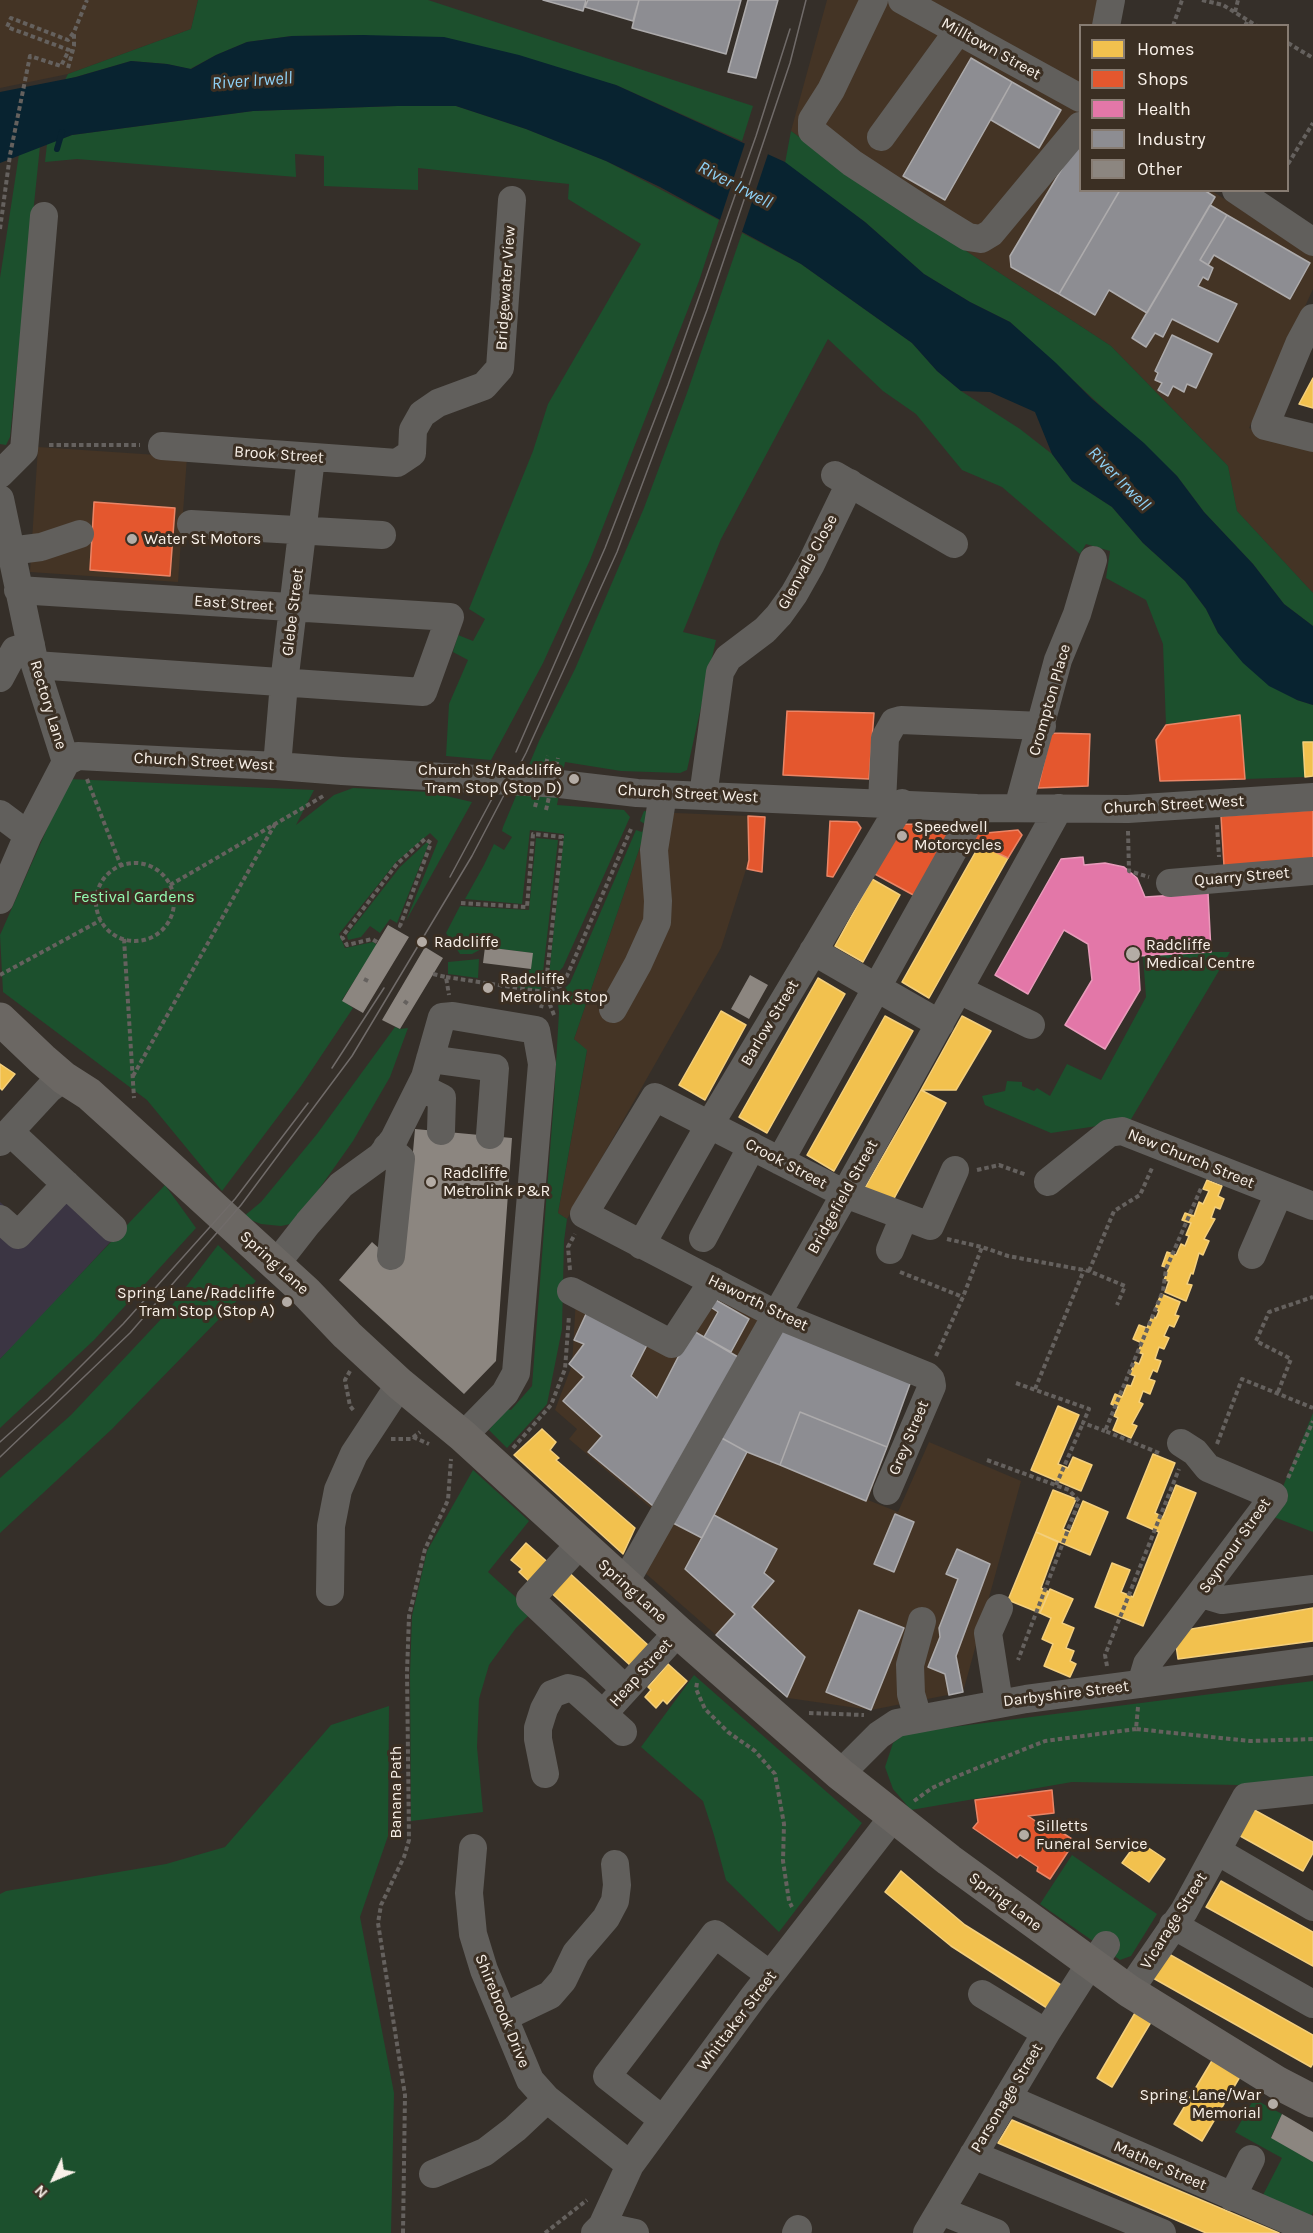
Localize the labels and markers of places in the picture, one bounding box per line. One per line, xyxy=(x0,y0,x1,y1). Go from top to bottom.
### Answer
place label: Water St Motors xyxy=(144,529,261,549)
marker: Water St Motors xyxy=(125,532,139,546)
place label: Church St/Radcliffe Tram Stop (Stop D) xyxy=(418,760,562,798)
marker: Church St/Radcliffe Tram Stop (Stop D) xyxy=(567,772,581,786)
place label: Speedwell Motorcycles xyxy=(914,817,1002,855)
marker: Speedwell Motorcycles xyxy=(895,829,909,843)
place label: Radcliffe xyxy=(434,932,499,952)
marker: Radcliffe xyxy=(415,935,429,949)
place label: Radcliffe Medical Centre xyxy=(1146,935,1255,973)
marker: Radcliffe Medical Centre xyxy=(1124,945,1142,963)
place label: Radcliffe Metrolink Stop xyxy=(500,969,608,1007)
marker: Radcliffe Metrolink Stop xyxy=(481,981,495,995)
place label: Radcliffe Metrolink P&R xyxy=(443,1163,550,1201)
marker: Radcliffe Metrolink P&R xyxy=(424,1175,438,1189)
place label: Spring Lane/Radcliffe Tram Stop (Stop A) xyxy=(117,1283,275,1321)
marker: Spring Lane/Radcliffe Tram Stop (Stop A) xyxy=(280,1295,294,1309)
place label: Silletts Funeral Service xyxy=(1036,1816,1147,1854)
marker: Silletts Funeral Service xyxy=(1017,1828,1031,1842)
place label: Spring Lane/War Memorial xyxy=(1139,2085,1261,2123)
marker: Spring Lane/War Memorial xyxy=(1266,2097,1280,2111)

